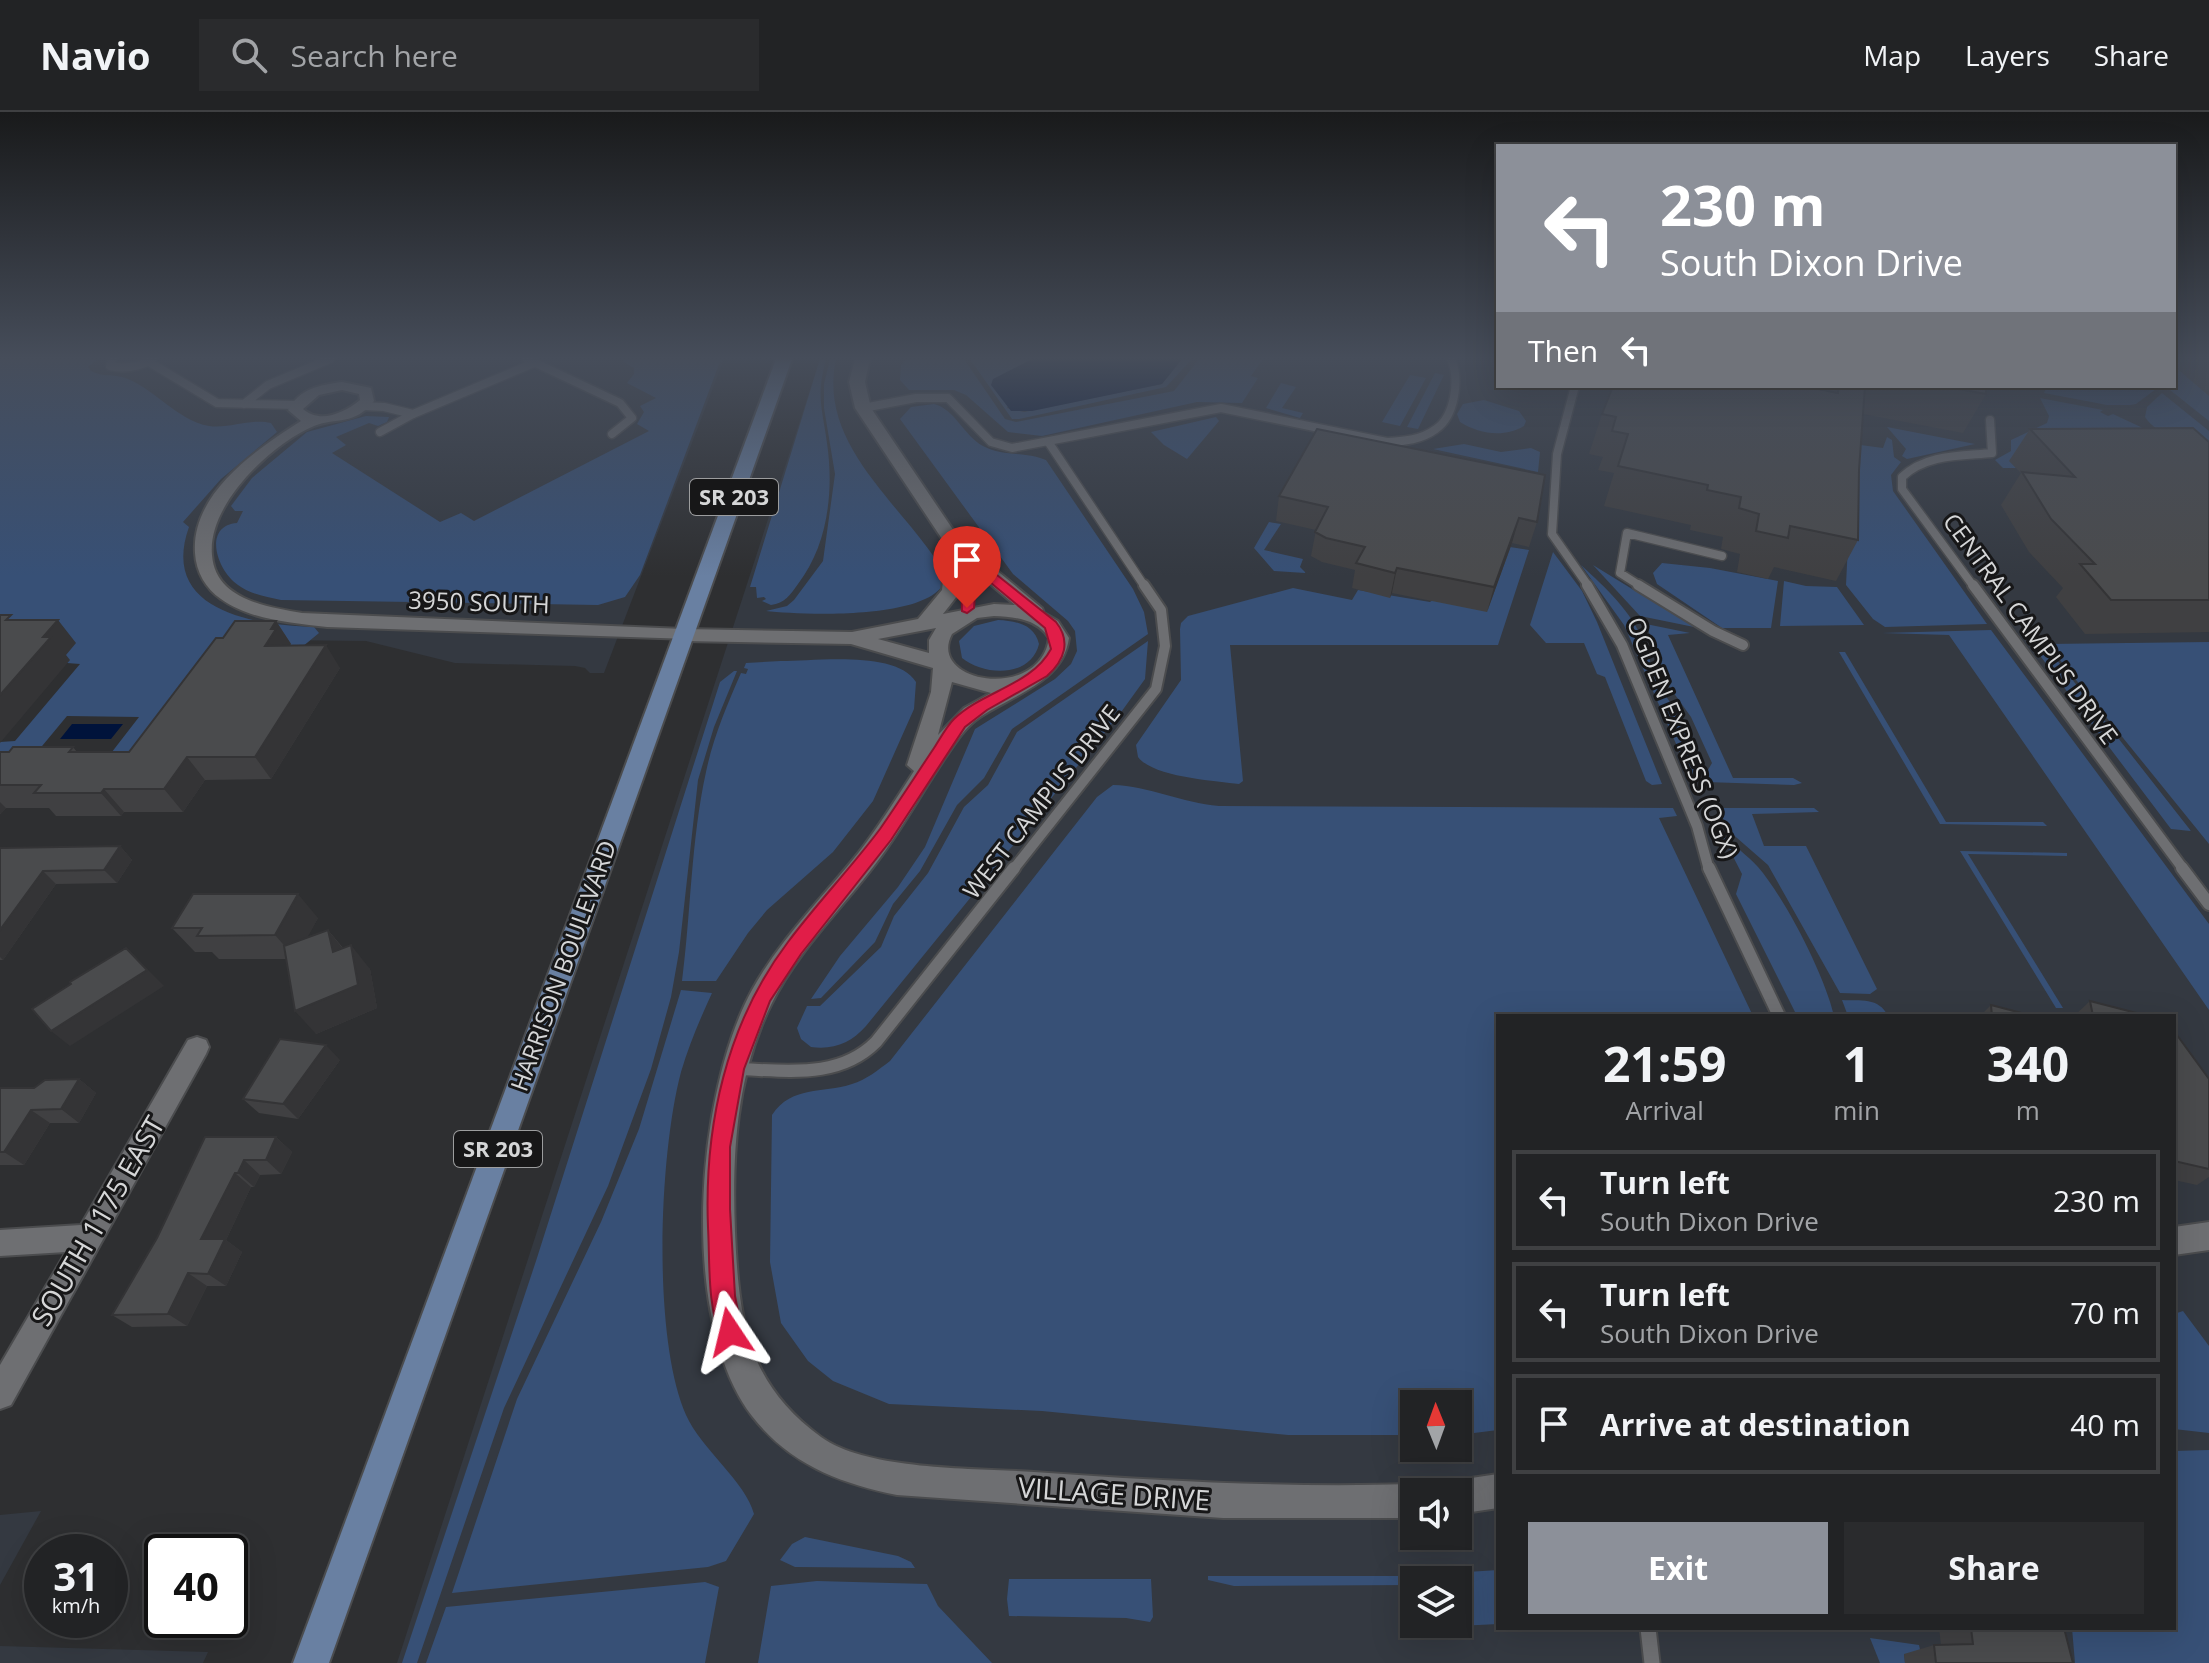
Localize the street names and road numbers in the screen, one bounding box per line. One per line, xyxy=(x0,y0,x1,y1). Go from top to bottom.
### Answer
road number: SR 203 xyxy=(690,479,778,515)
street label: CENTRAL CAMPUS DRIVE xyxy=(1936,506,2126,750)
street label: 3950 SOUTH xyxy=(408,583,550,620)
street label: OGDEN EXPRESS (OGX) xyxy=(1620,612,1747,863)
street label: WEST CAMPUS DRIVE xyxy=(955,697,1127,905)
street label: HARRISON BOULEVARD xyxy=(502,836,623,1095)
street label: SOUTH 1175 EAST xyxy=(22,1108,173,1332)
road number: SR 203 xyxy=(454,1131,542,1167)
street label: VILLAGE DRIVE xyxy=(1017,1467,1211,1519)

